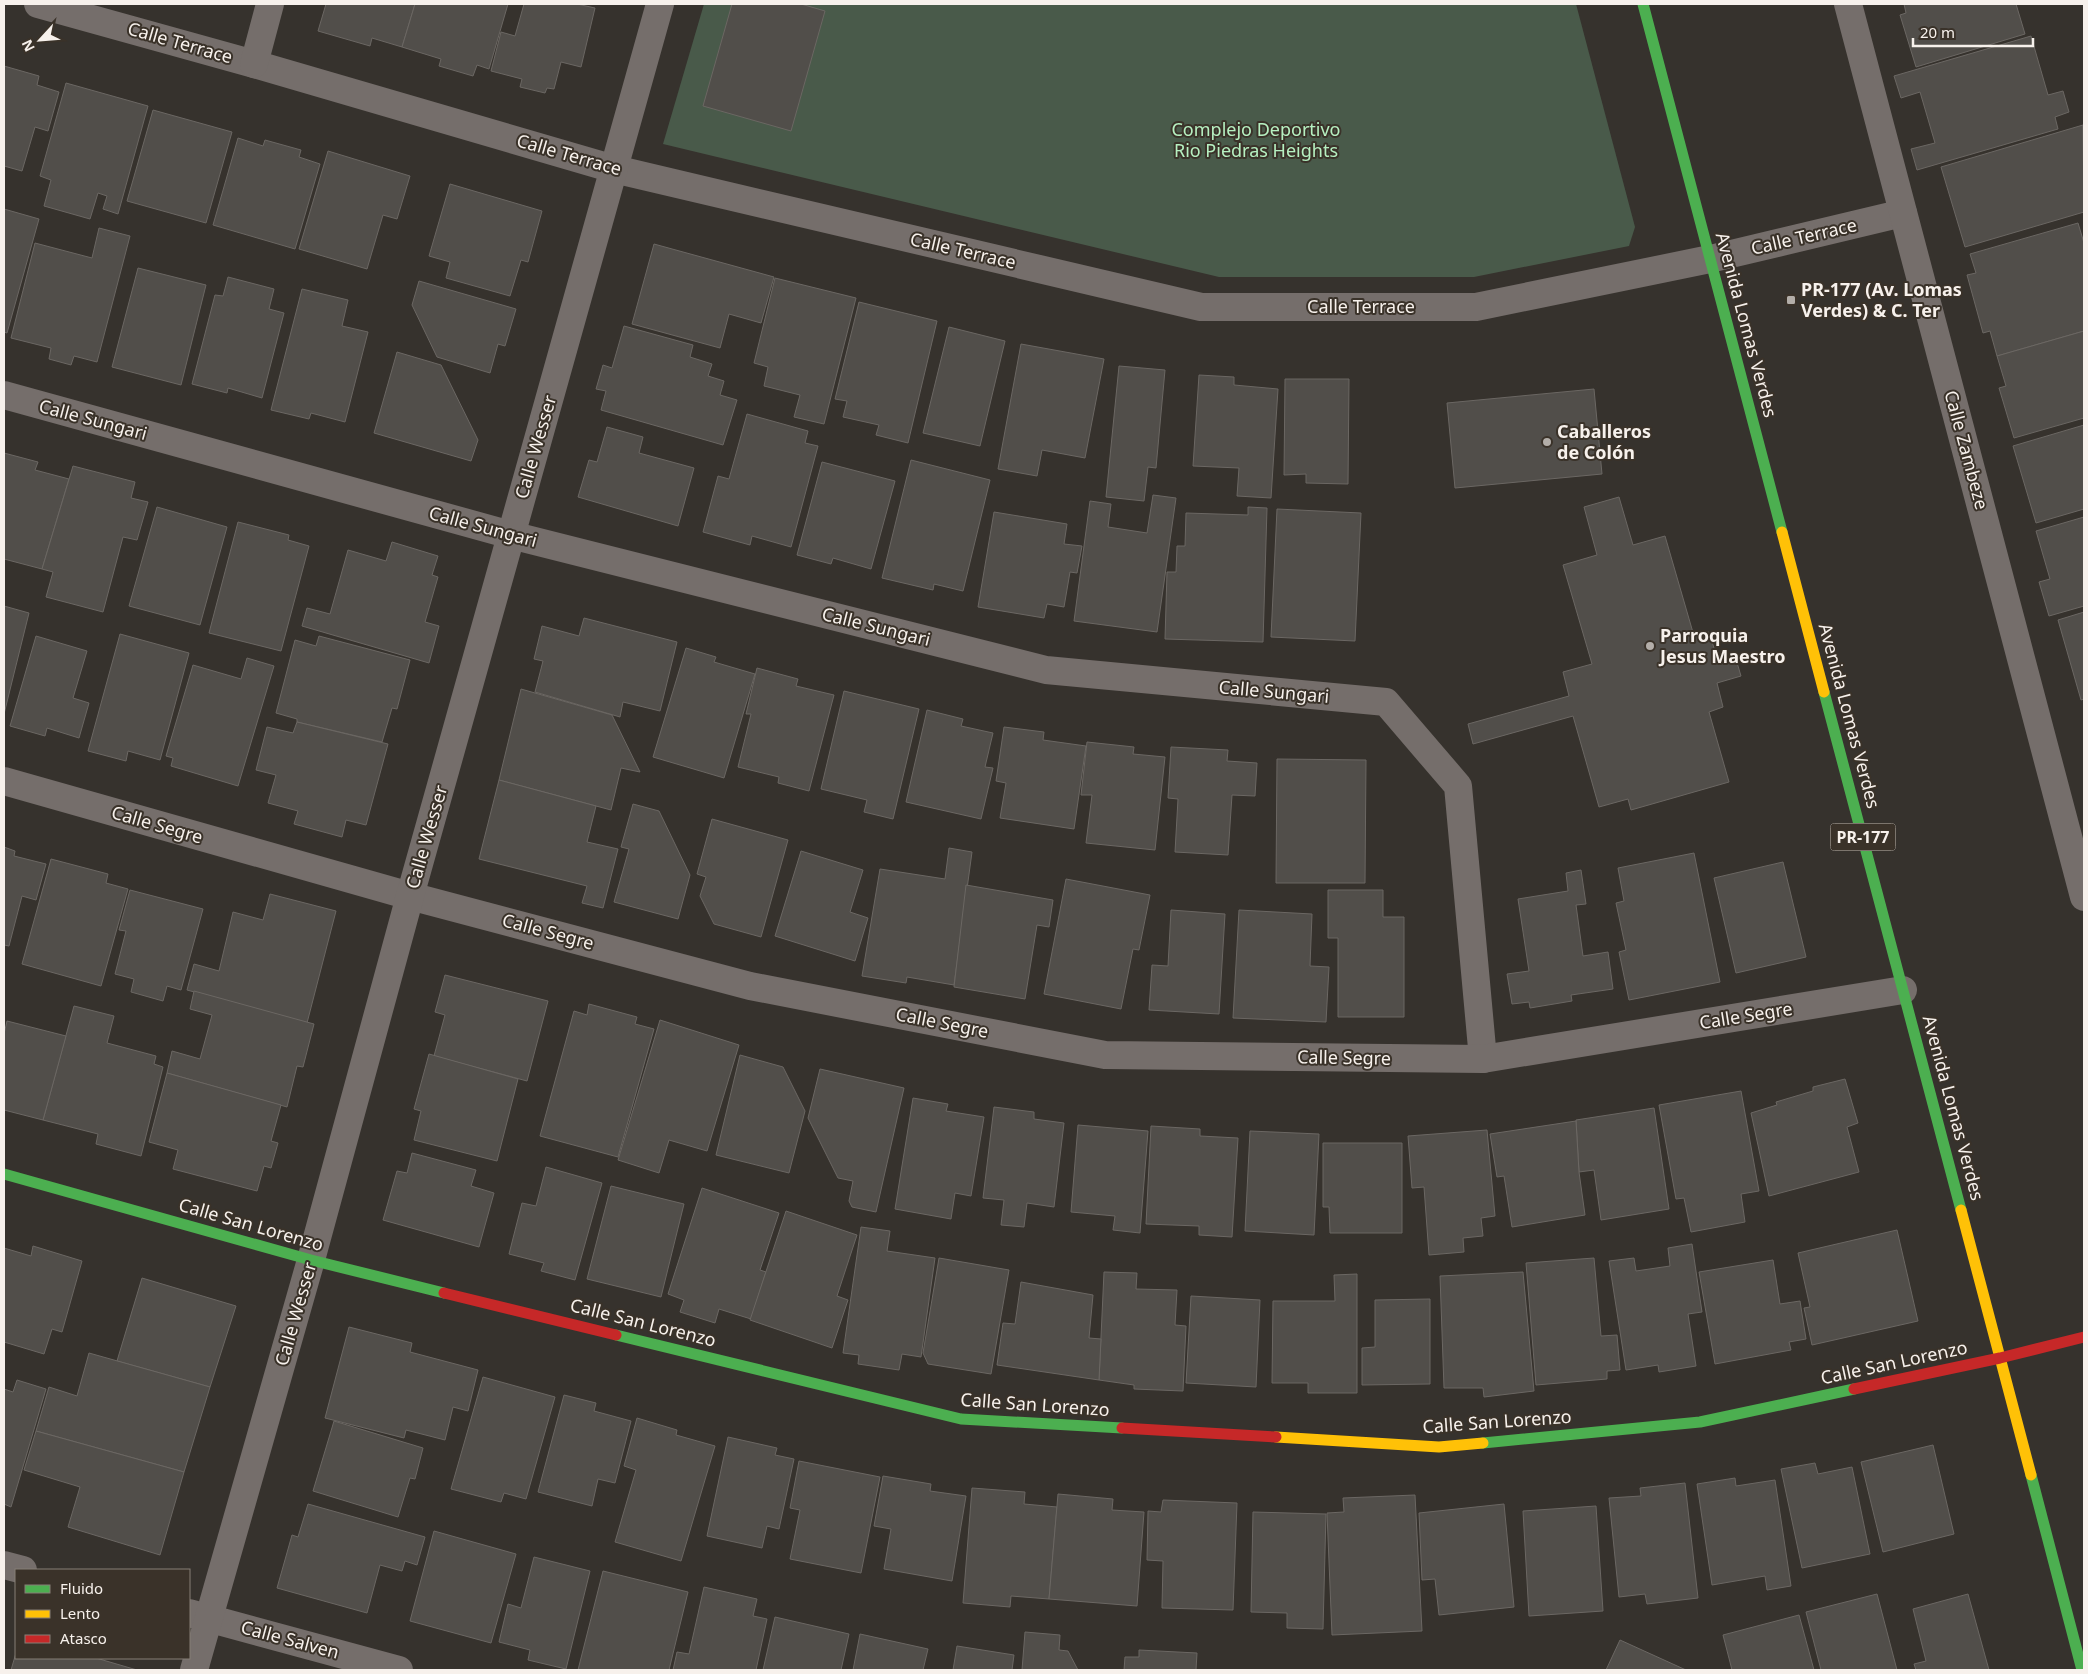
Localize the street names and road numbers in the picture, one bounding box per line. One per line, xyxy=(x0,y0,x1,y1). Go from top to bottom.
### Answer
street label: Calle Terrace xyxy=(125,16,235,68)
street label: Calle Terrace xyxy=(514,128,624,180)
street label: Calle Terrace xyxy=(1749,212,1859,260)
street label: Calle Terrace xyxy=(908,226,1018,274)
street label: Avenida Lomas Verdes xyxy=(1711,230,1783,420)
street label: Calle Terrace xyxy=(1307,294,1415,318)
street label: Calle Zambeze xyxy=(1940,387,1994,512)
street label: Calle Wesser xyxy=(509,391,561,501)
street label: Calle Sungari xyxy=(37,393,150,445)
street label: Calle Sungari xyxy=(427,500,540,552)
street label: Calle Sungari xyxy=(819,601,933,651)
street label: Avenida Lomas Verdes xyxy=(1814,621,1886,811)
street label: Calle Sungari xyxy=(1218,674,1330,708)
street label: Calle Wesser xyxy=(400,781,452,891)
street label: Calle Segre xyxy=(109,800,206,849)
road number: PR-177 xyxy=(1830,824,1896,850)
street label: Calle Segre xyxy=(500,907,597,955)
street label: Calle Segre xyxy=(1698,996,1794,1034)
street label: Calle Segre xyxy=(894,1001,991,1043)
street label: Avenida Lomas Verdes xyxy=(1918,1013,1990,1203)
street label: Calle Segre xyxy=(1297,1044,1391,1070)
street label: Calle San Lorenzo xyxy=(176,1192,326,1256)
street label: Calle Wesser xyxy=(269,1258,321,1368)
street label: Calle San Lorenzo xyxy=(568,1292,719,1352)
street label: Calle San Lorenzo xyxy=(1818,1335,1969,1389)
street label: Calle San Lorenzo xyxy=(960,1387,1110,1421)
street label: Calle San Lorenzo xyxy=(1422,1404,1572,1438)
street label: Calle Salven xyxy=(239,1614,342,1664)

